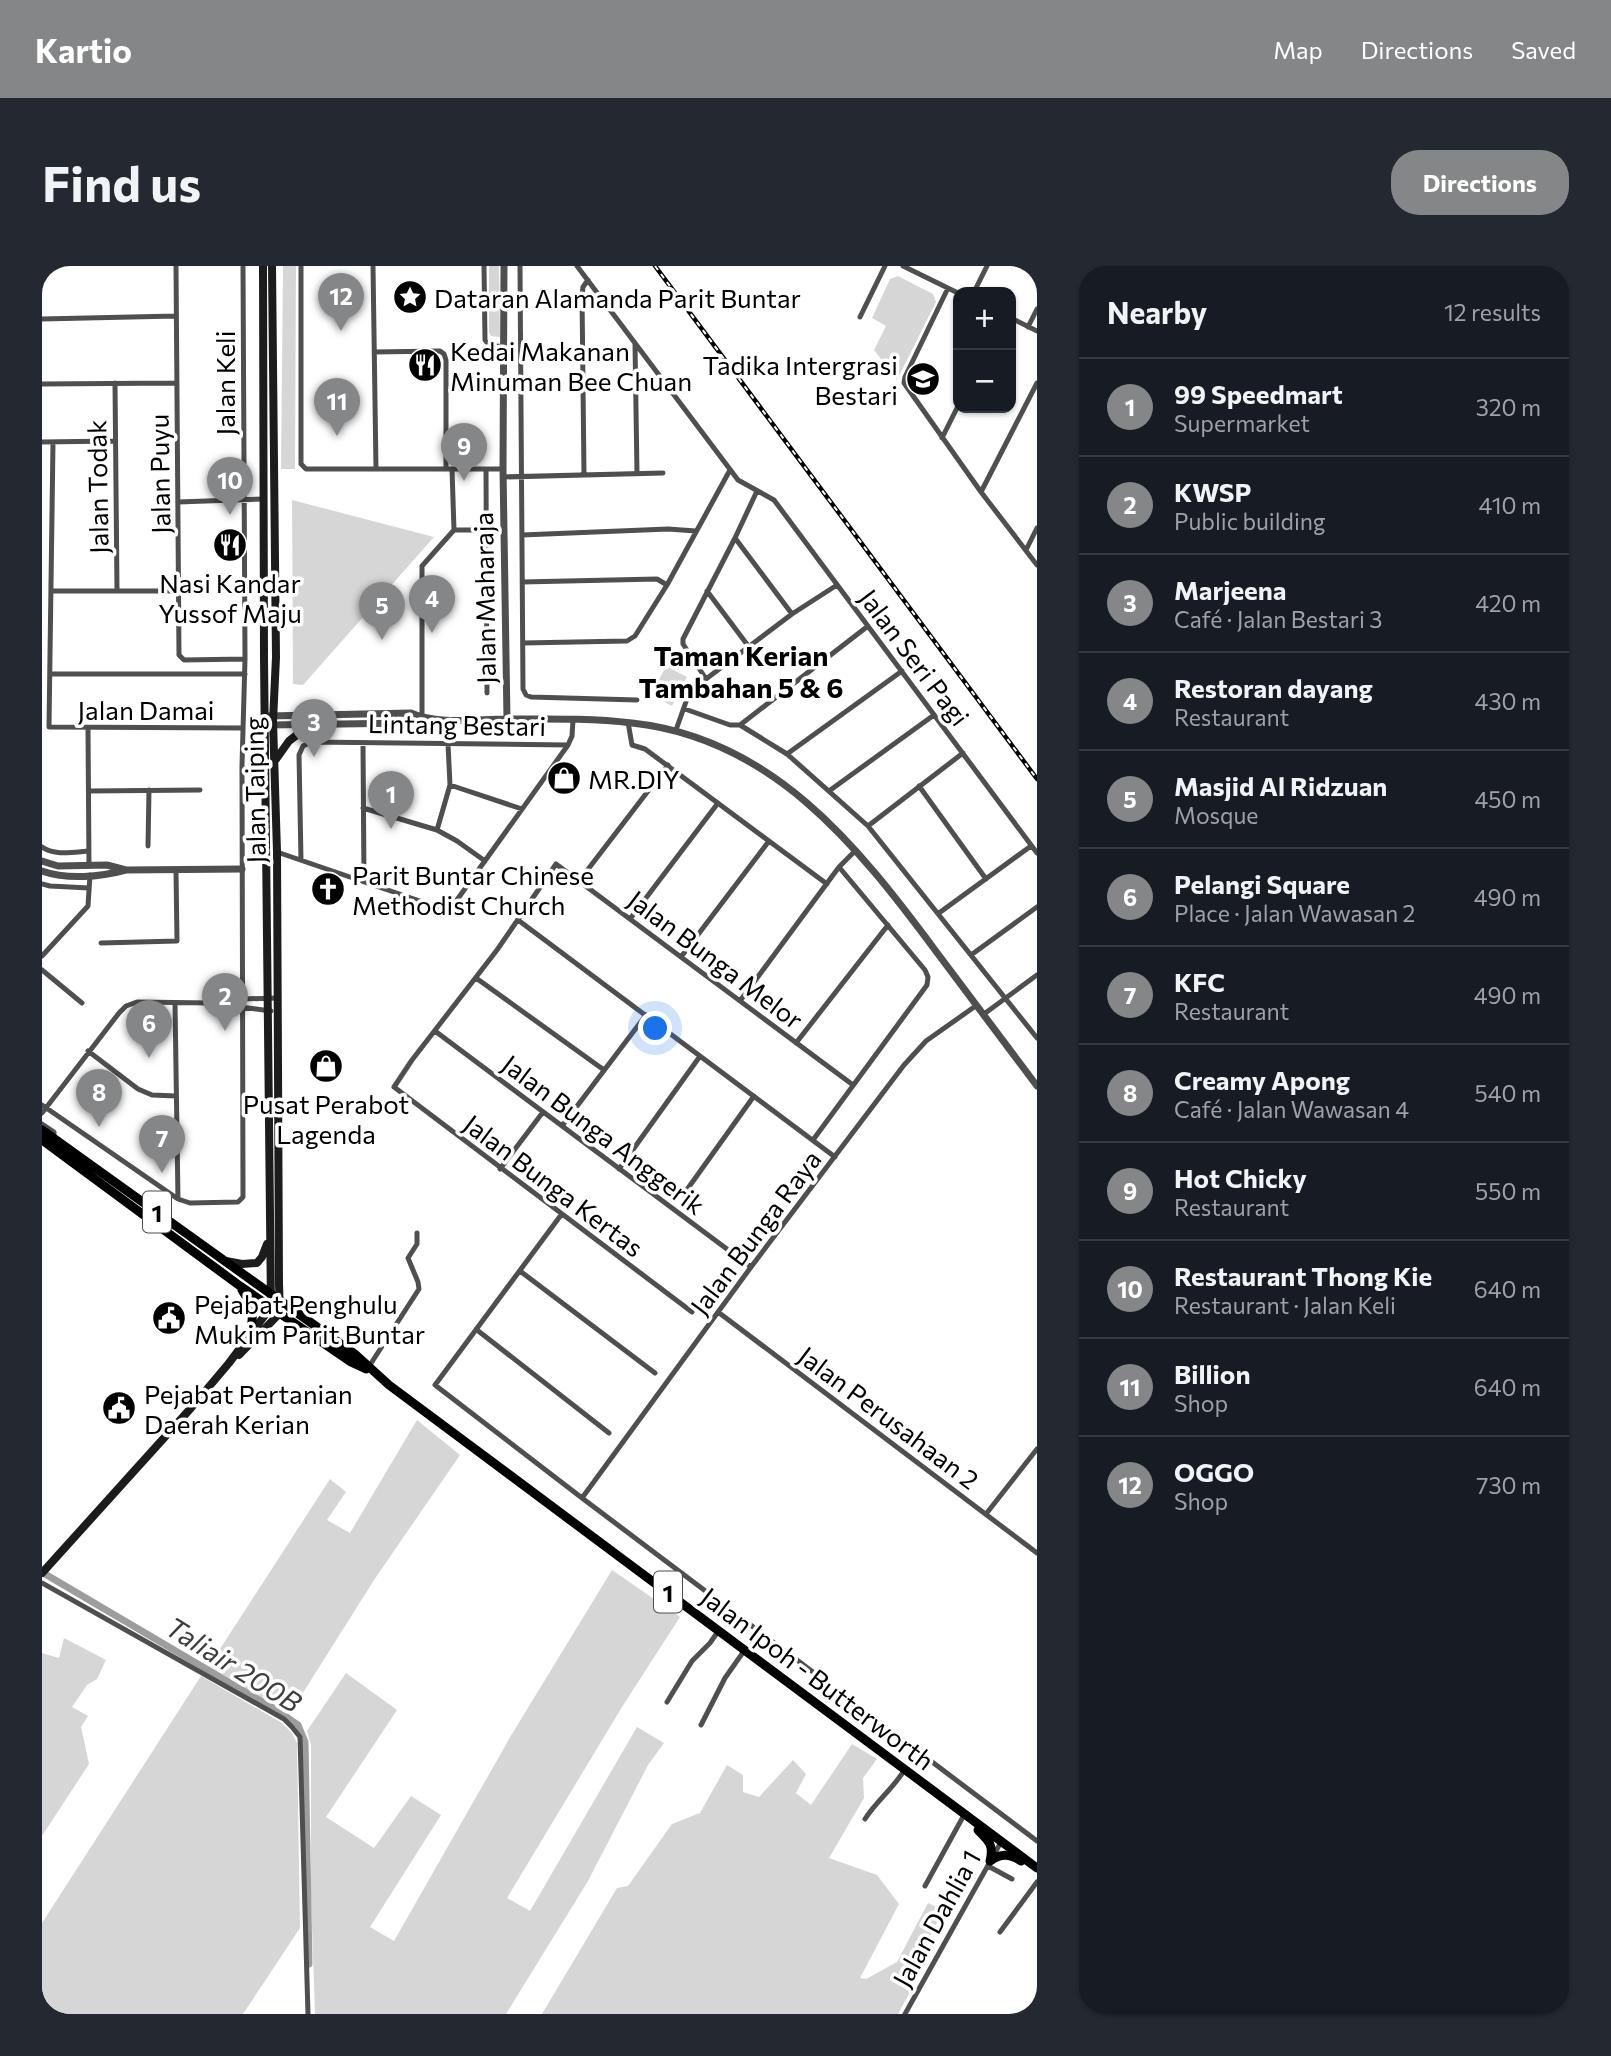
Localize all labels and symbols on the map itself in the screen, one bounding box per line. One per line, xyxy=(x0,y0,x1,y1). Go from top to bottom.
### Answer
pin: 12 xyxy=(318,273,364,331)
place icon: Dataran Alamanda Parit Buntar xyxy=(391,278,429,316)
place label: Dataran Alamanda Parit Buntar xyxy=(434,282,801,313)
street label: Jalan Keli xyxy=(209,331,240,435)
place label: Kedai Makanan Minuman Bee Chuan xyxy=(450,335,692,396)
restaurant icon: Kedai Makanan Minuman Bee Chuan xyxy=(406,346,444,384)
place label: Tadika Intergrasi Bestari xyxy=(703,349,898,410)
school or university icon: Tadika Intergrasi Bestari xyxy=(904,360,942,398)
pin: 11 xyxy=(314,378,360,436)
street label: Jalan Puyu xyxy=(142,414,176,534)
street label: Jalan Todak xyxy=(80,420,114,554)
pin: 9 xyxy=(441,423,487,481)
pin: 10 xyxy=(207,457,253,515)
street label: Jalan Maharaja xyxy=(467,512,501,684)
restaurant icon: Nasi Kandar Yussof Maju xyxy=(211,526,249,564)
place label: Nasi Kandar Yussof Maju xyxy=(158,567,302,628)
pin: 4 xyxy=(409,575,455,633)
pin: 5 xyxy=(359,582,405,640)
street label: Jalan Seri Pagi xyxy=(854,583,976,731)
district label: Taman Kerian Tambahan 5 & 6 xyxy=(639,638,843,704)
street label: Jalan Damai xyxy=(78,694,214,725)
pin: 3 xyxy=(291,699,337,757)
street label: Lintang Bestari xyxy=(368,707,546,741)
street label: Jalan Taiping xyxy=(237,716,271,864)
shop icon: MR.DIY xyxy=(545,759,583,797)
place label: MR.DIY xyxy=(588,763,680,794)
pin: 1 xyxy=(368,771,414,829)
place label: Parit Buntar Chinese Methodist Church xyxy=(352,859,594,920)
church icon: Parit Buntar Chinese Methodist Church xyxy=(309,870,347,908)
street label: Jalan Bunga Melor xyxy=(622,883,810,1035)
pin: 2 xyxy=(202,973,248,1031)
pin: 6 xyxy=(126,1000,172,1058)
your location xyxy=(638,1011,672,1045)
shop icon: Pusat Perabot Lagenda xyxy=(307,1047,345,1085)
street label: Jalan Bunga Anggerik xyxy=(497,1048,711,1220)
pin: 8 xyxy=(76,1069,122,1127)
place label: Pusat Perabot Lagenda xyxy=(243,1088,409,1149)
street label: Jalan Bunga Kertas xyxy=(458,1107,650,1263)
pin: 7 xyxy=(139,1115,185,1173)
street label: Jalan Bunga Raya xyxy=(683,1144,827,1320)
road number: 1 xyxy=(143,1192,171,1232)
place label: Pejabat Penghulu Mukim Parit Buntar xyxy=(194,1288,425,1349)
public building icon: Pejabat Penghulu Mukim Parit Buntar xyxy=(150,1299,188,1337)
street label: Jalan Perusahaan 2 xyxy=(793,1339,985,1495)
place label: Pejabat Pertanian Daerah Kerian xyxy=(144,1378,353,1439)
public building icon: Pejabat Pertanian Daerah Kerian xyxy=(100,1389,138,1427)
road number: 1 xyxy=(654,1572,682,1612)
street label: Jalan Ipoh - Butterworth xyxy=(695,1580,941,1776)
water label: Taliair 200B xyxy=(160,1609,309,1719)
street label: Jalan Dahlia 1 xyxy=(886,1844,986,1992)

